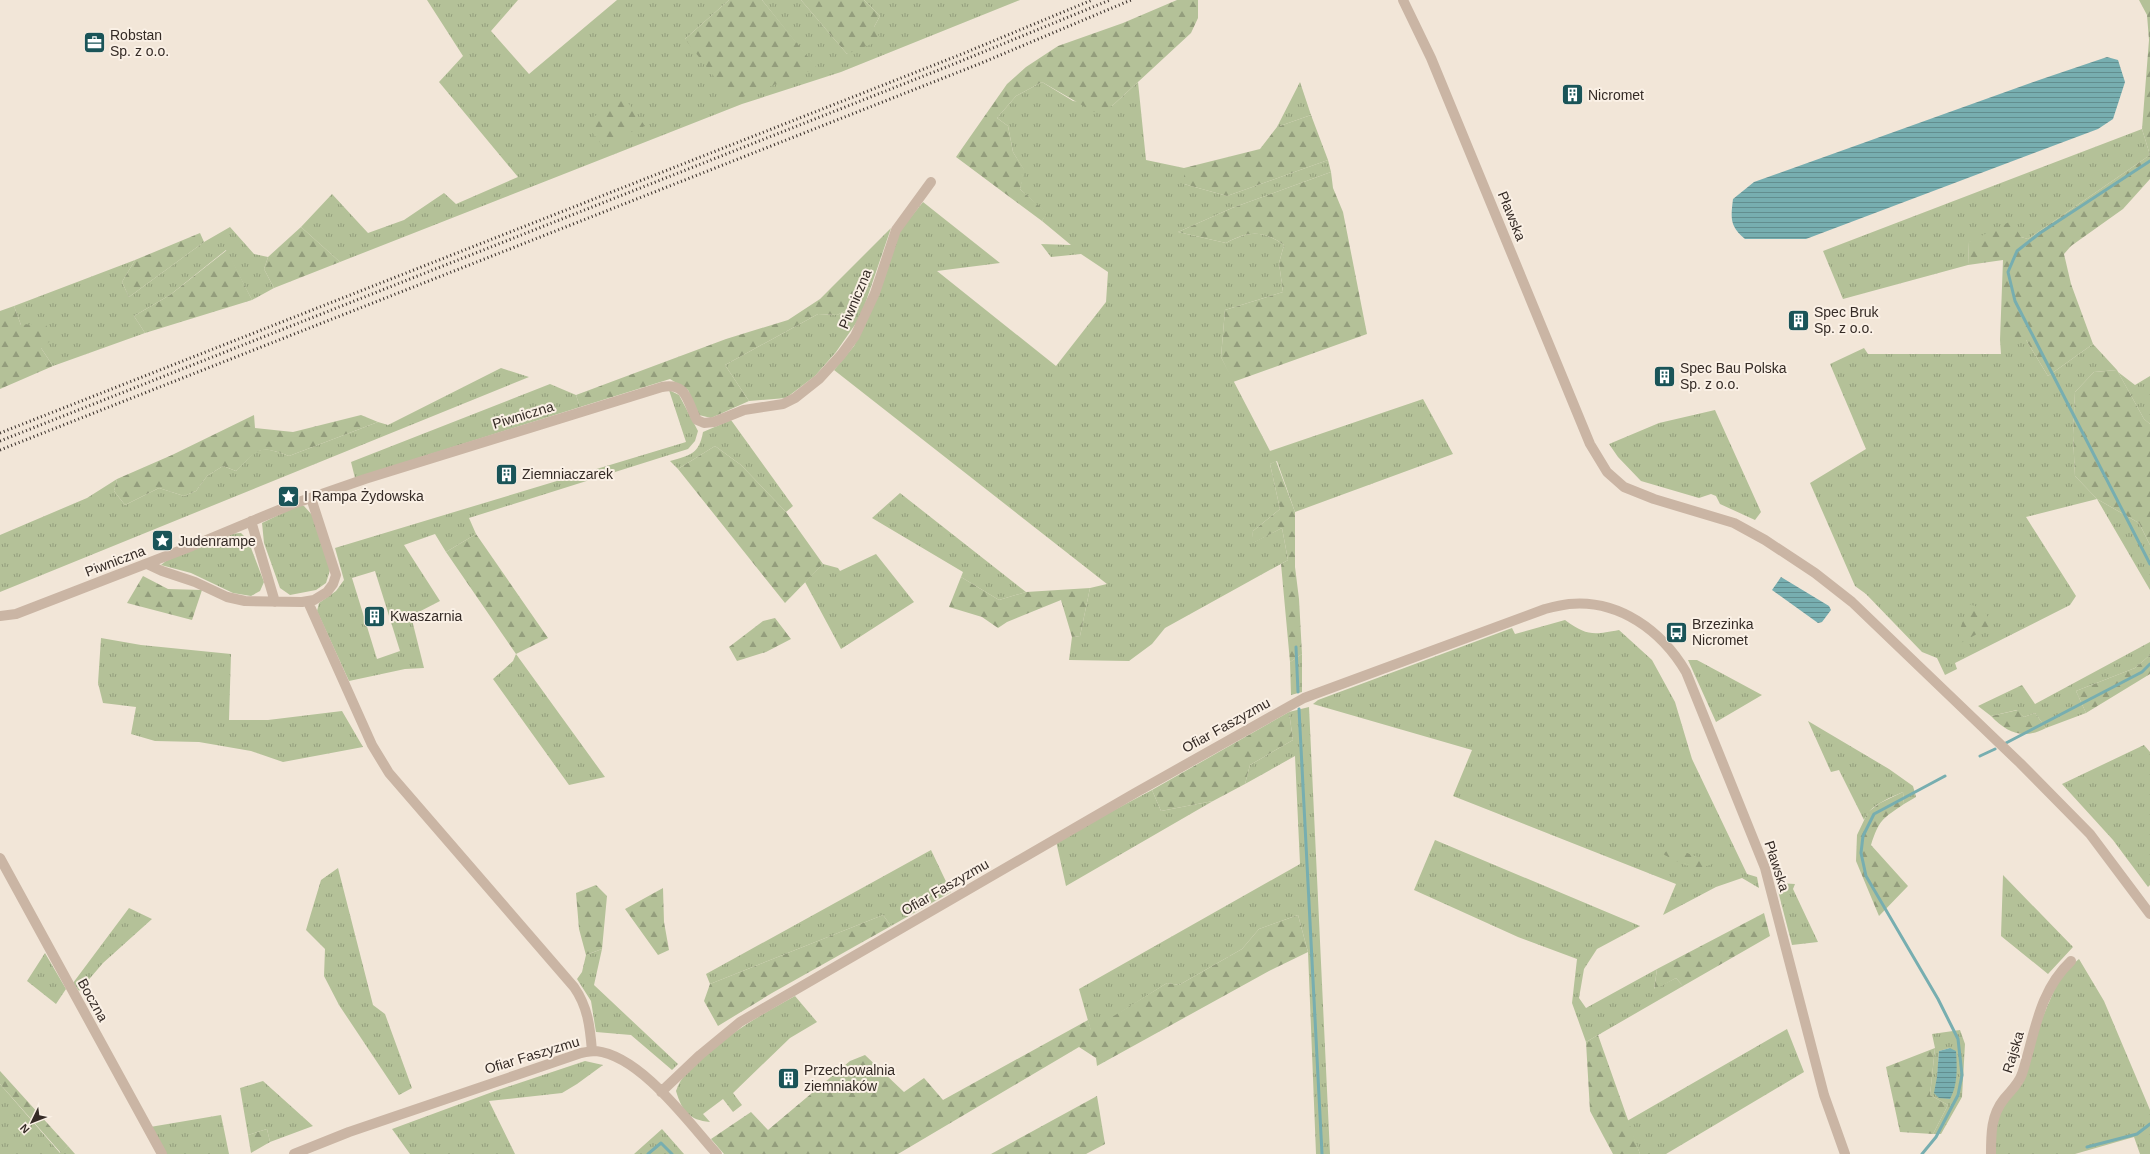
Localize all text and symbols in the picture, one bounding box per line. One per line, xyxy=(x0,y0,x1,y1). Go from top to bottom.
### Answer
place label: Robstan Sp. z o.o. xyxy=(110,27,169,59)
office icon: Robstan Sp. z o.o. xyxy=(81,30,107,56)
building icon: Nicromet xyxy=(1560,82,1586,108)
place label: Nicromet xyxy=(1588,87,1644,103)
street label: Pławska xyxy=(1495,189,1529,243)
street label: Piwniczna xyxy=(835,267,875,331)
place label: Spec Bruk Sp. z o.o. xyxy=(1814,304,1880,336)
building icon: Spec Bruk Sp. z o.o. xyxy=(1785,307,1811,333)
place label: Spec Bau Polska Sp. z o.o. xyxy=(1680,360,1787,392)
building icon: Spec Bau Polska Sp. z o.o. xyxy=(1652,363,1678,389)
street label: Piwniczna xyxy=(491,398,556,432)
building icon: Ziemniaczarek xyxy=(493,461,519,487)
place label: Ziemniaczarek xyxy=(522,466,614,482)
place icon: I Rampa Żydowska xyxy=(276,483,302,509)
place label: I Rampa Żydowska xyxy=(304,487,424,504)
place icon: Judenrampe xyxy=(149,528,175,554)
place label: Judenrampe xyxy=(178,533,256,549)
street label: Piwniczna xyxy=(83,542,147,580)
building icon: Kwaszarnia xyxy=(362,603,388,629)
place label: Kwaszarnia xyxy=(390,608,463,624)
place label: Brzezinka Nicromet xyxy=(1692,616,1754,648)
bus stop icon: Brzezinka Nicromet xyxy=(1663,619,1689,645)
street label: Ofiar Faszyzmu xyxy=(1179,694,1273,756)
street label: Pławska xyxy=(1761,839,1793,893)
street label: Ofiar Faszyzmu xyxy=(899,856,991,918)
street label: Boczna xyxy=(75,976,111,1024)
street label: Rajska xyxy=(1999,1029,2027,1075)
street label: Ofiar Faszyzmu xyxy=(483,1033,581,1077)
place label: Przechowalnia ziemniaków xyxy=(804,1062,895,1094)
building icon: Przechowalnia ziemniaków xyxy=(775,1065,801,1091)
north arrow xyxy=(12,1102,52,1142)
text: N xyxy=(18,1122,32,1136)

